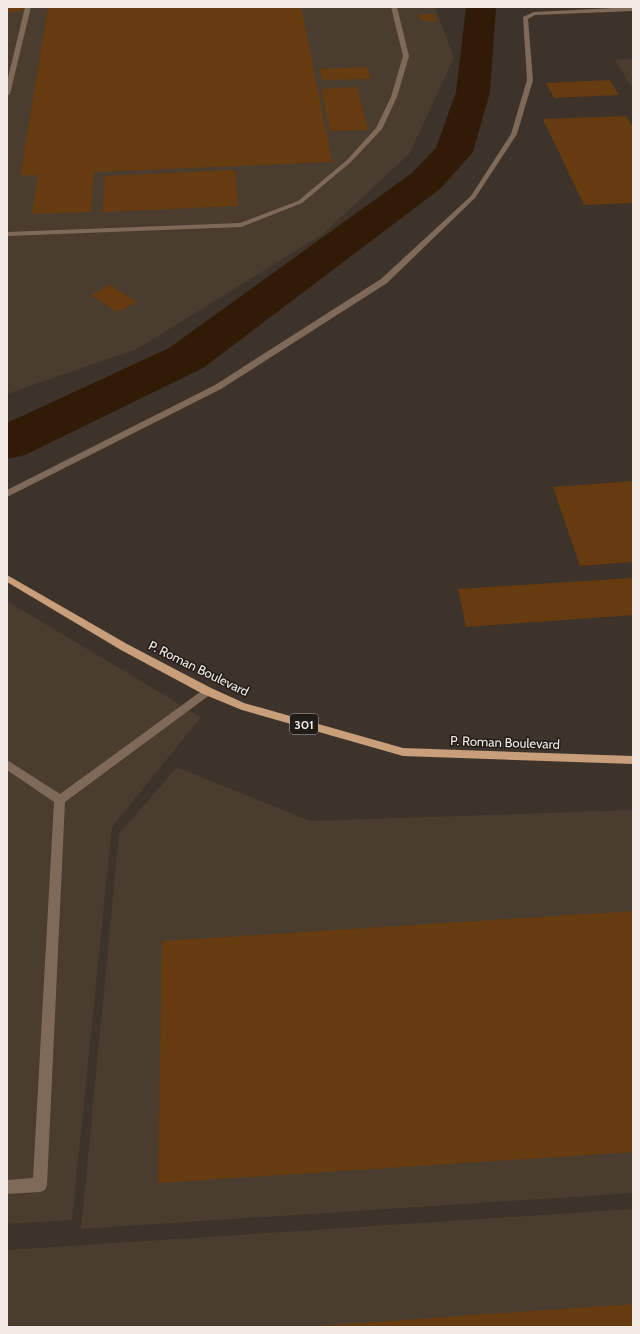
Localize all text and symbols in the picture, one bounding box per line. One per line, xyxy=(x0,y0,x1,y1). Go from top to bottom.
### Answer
street label: P. Roman Boulevard xyxy=(146,637,252,699)
road number: 301 xyxy=(290,714,318,734)
street label: P. Roman Boulevard xyxy=(450,732,560,752)

